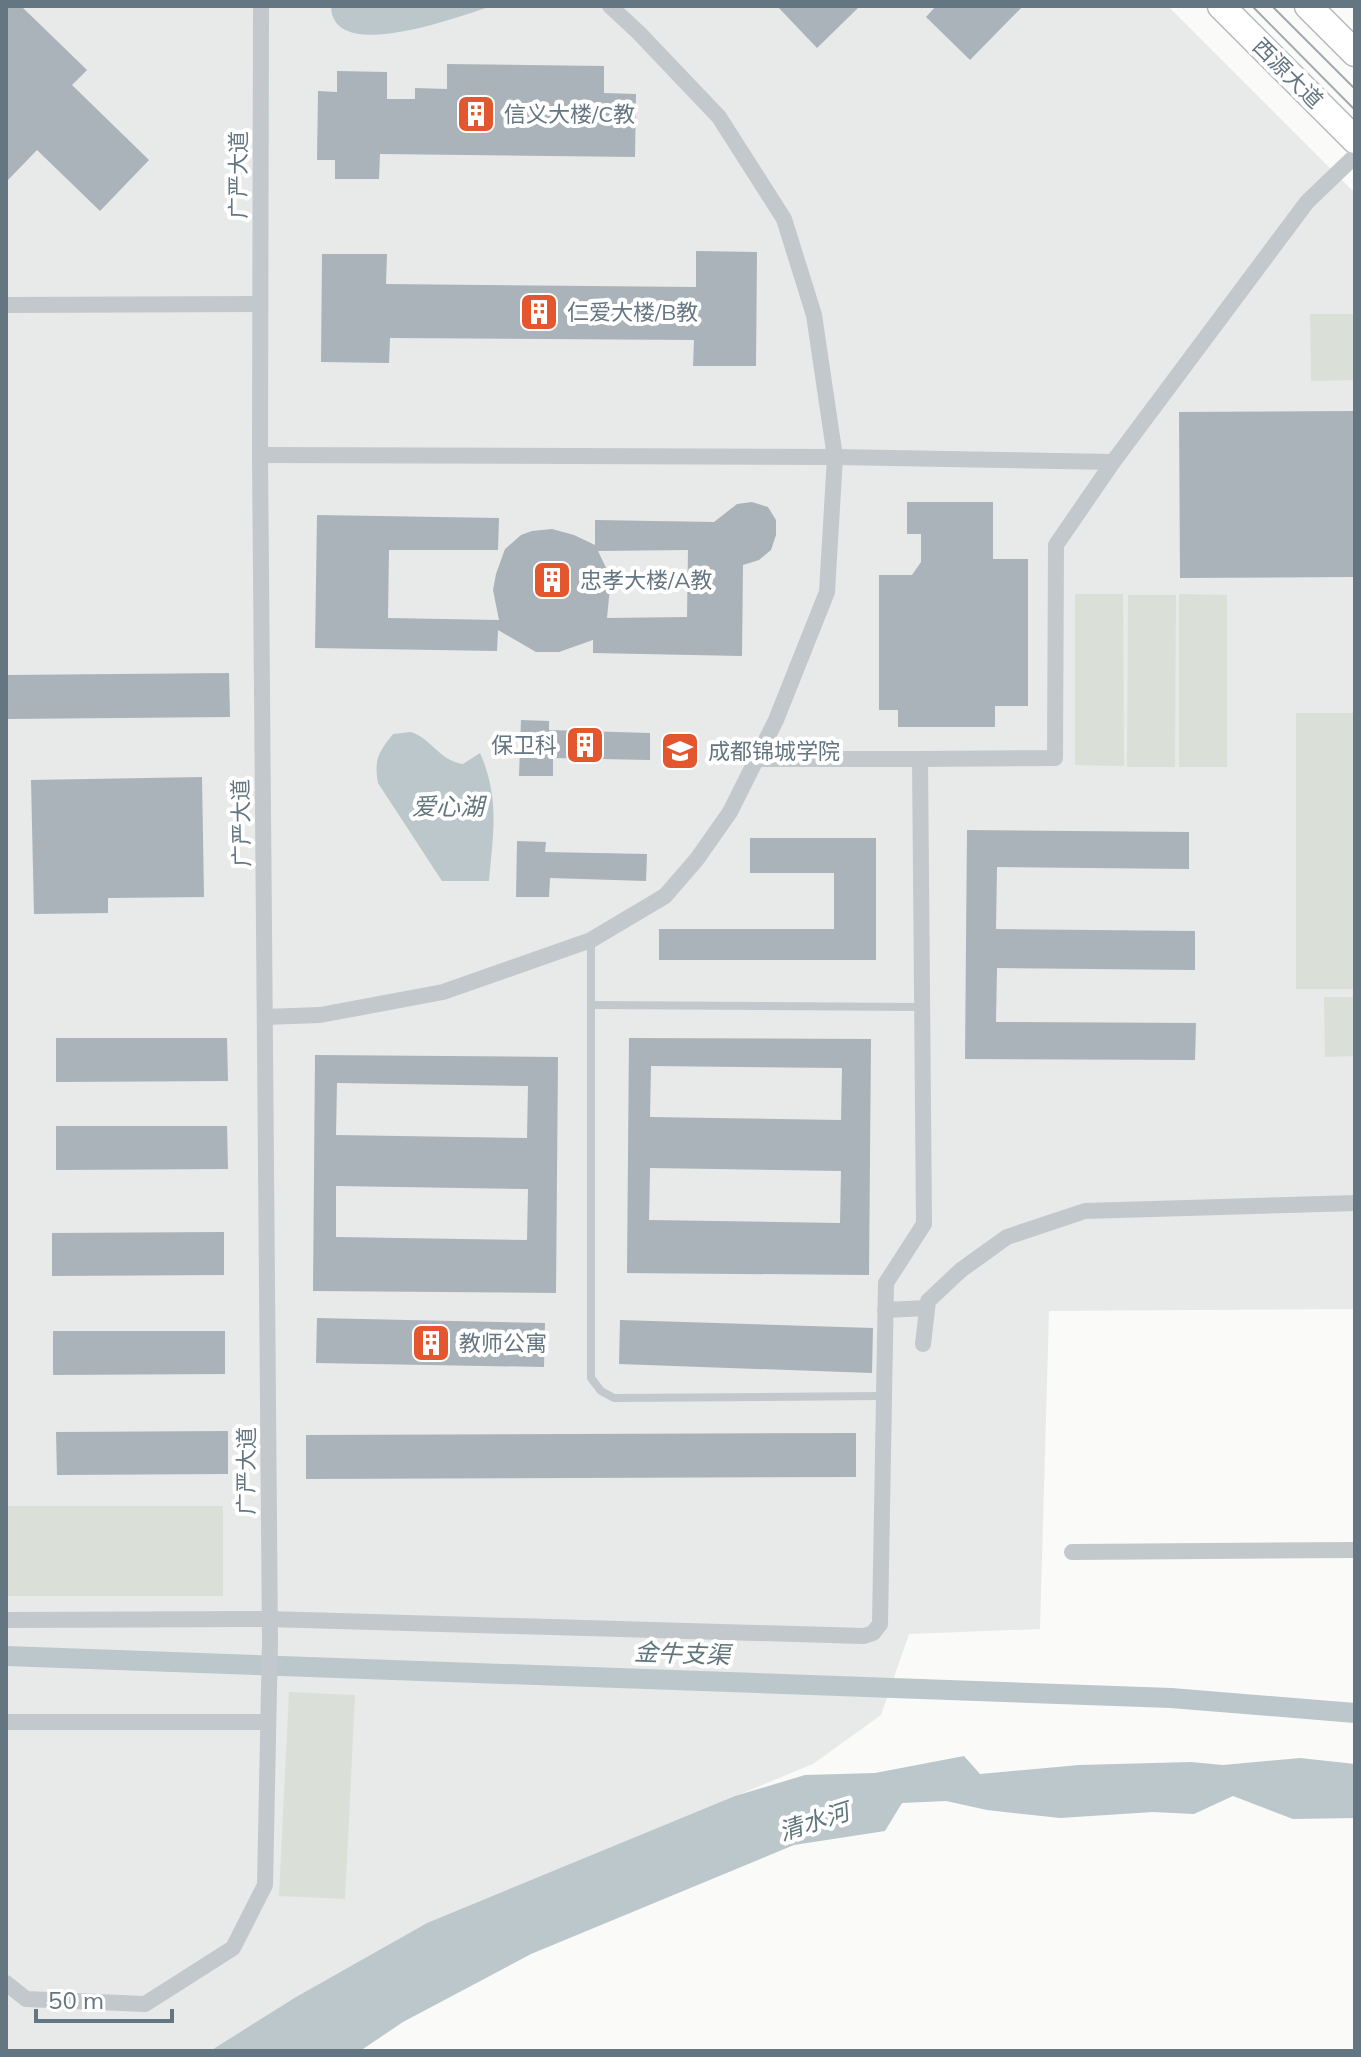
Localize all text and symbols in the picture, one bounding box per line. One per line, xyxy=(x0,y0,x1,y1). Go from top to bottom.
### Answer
street label: 西源大道 xyxy=(1247,32,1329,114)
building icon: 信义大楼/C教 xyxy=(455,93,497,135)
place label: 信义大楼/C教 xyxy=(504,100,635,128)
street label: 广严大道 xyxy=(224,131,252,219)
building icon: 仁爱大楼/B教 xyxy=(518,291,560,333)
place label: 仁爱大楼/B教 xyxy=(567,298,698,326)
building icon: 忠孝大楼/A教 xyxy=(531,559,573,601)
place label: 忠孝大楼/A教 xyxy=(580,566,712,594)
building icon: 保卫科 xyxy=(564,724,606,766)
school or university icon: 成都锦城学院 xyxy=(659,730,701,772)
place label: 保卫科 xyxy=(491,731,557,759)
place label: 成都锦城学院 xyxy=(708,737,840,765)
street label: 广严大道 xyxy=(226,779,256,867)
water label: 爱心湖 xyxy=(412,791,488,821)
building icon: 教师公寓 xyxy=(410,1322,452,1364)
place label: 教师公寓 xyxy=(459,1329,547,1357)
street label: 广严大道 xyxy=(232,1427,260,1515)
water label: 金牛支渠 xyxy=(634,1636,734,1670)
water label: 清水河 xyxy=(775,1794,856,1846)
scale bar xyxy=(36,1973,172,2023)
text: 50 m xyxy=(48,1985,104,2015)

